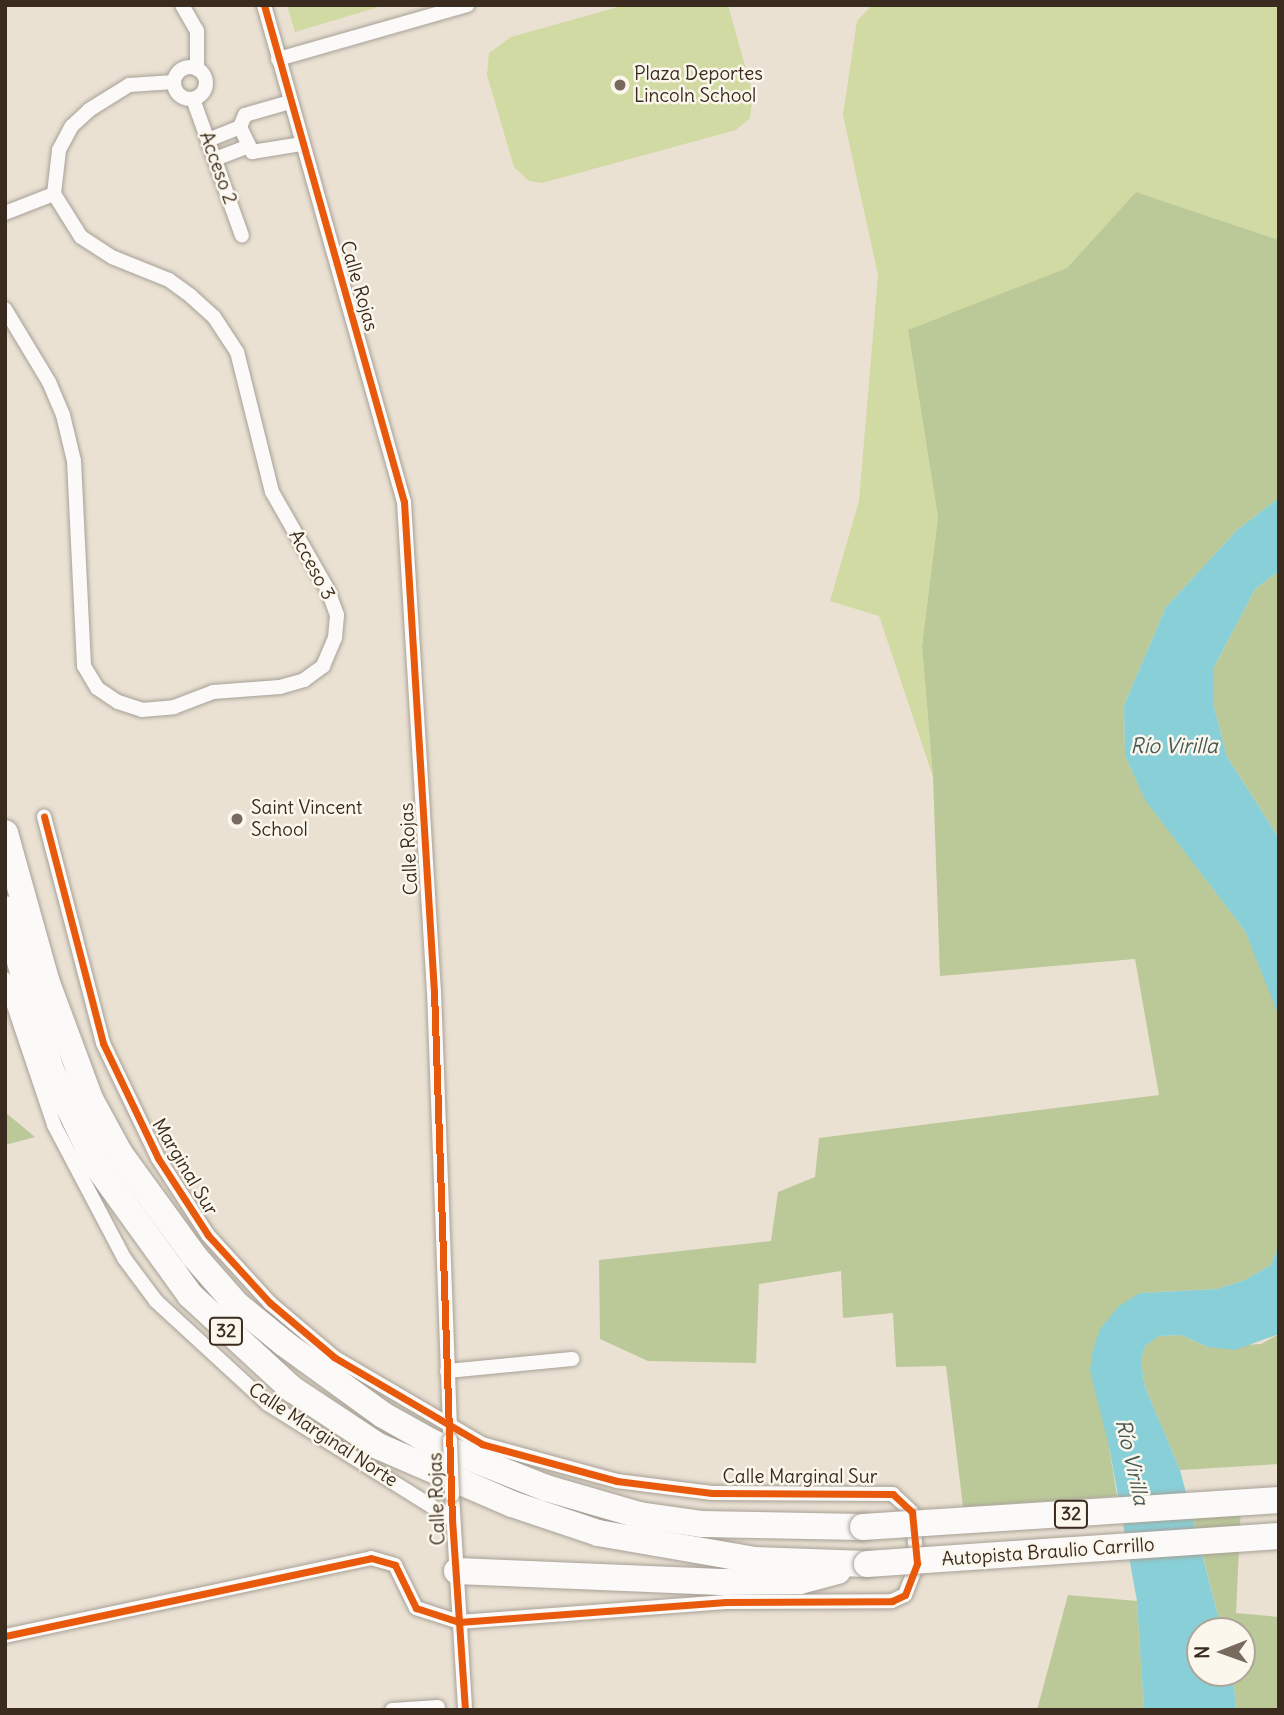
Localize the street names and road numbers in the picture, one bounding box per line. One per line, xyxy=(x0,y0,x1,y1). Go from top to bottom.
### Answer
street label: Acceso 2 xyxy=(194,129,242,207)
street label: Calle Rojas xyxy=(335,238,383,334)
street label: Acceso 3 xyxy=(284,526,340,604)
street label: Calle Rojas xyxy=(395,802,423,896)
street label: Marginal Sur xyxy=(147,1115,223,1219)
road number: 32 xyxy=(208,1316,244,1346)
street label: Calle Marginal Norte xyxy=(244,1378,402,1492)
street label: Calle Rojas xyxy=(424,1452,450,1546)
street label: Calle Marginal Sur xyxy=(722,1466,878,1488)
road number: 32 xyxy=(1054,1499,1088,1528)
street label: Autopista Braulio Carrillo xyxy=(941,1533,1155,1571)

